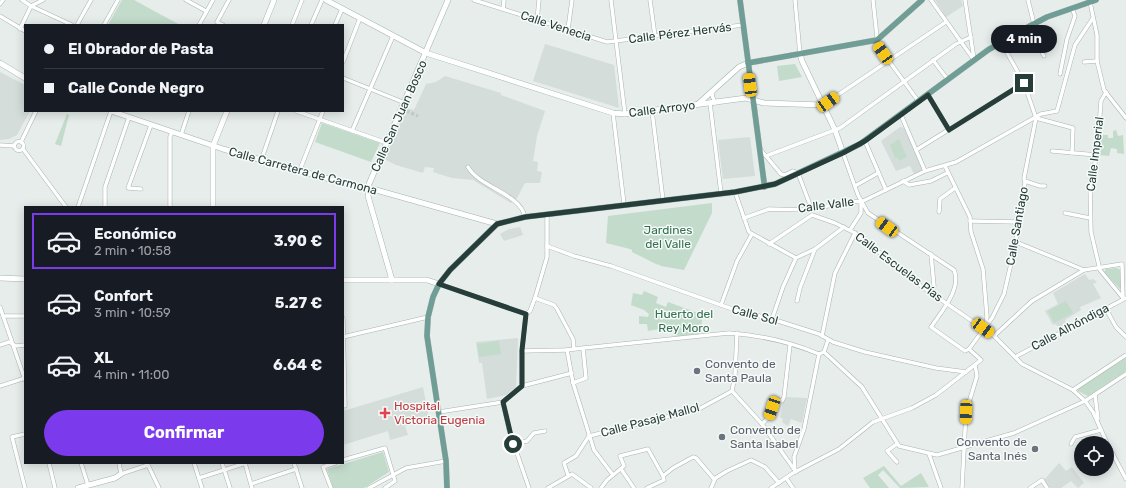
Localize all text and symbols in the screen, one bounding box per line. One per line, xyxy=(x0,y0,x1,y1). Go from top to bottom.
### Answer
street label: Calle Venecia xyxy=(519,8,593,44)
street label: Calle Pérez Hervás xyxy=(628,20,732,46)
callout: 4 min xyxy=(991,25,1057,53)
text: 4 min xyxy=(1006,31,1042,46)
text: El Obrador de Pasta xyxy=(68,40,214,58)
car xyxy=(871,40,895,66)
street label: Calle San Juan Bosco xyxy=(368,58,430,174)
car xyxy=(743,72,757,98)
route end xyxy=(1015,74,1033,92)
text: Calle Conde Negro xyxy=(68,79,204,97)
car xyxy=(815,90,841,114)
street label: Calle Arroyo xyxy=(628,98,696,120)
street label: Calle Imperial xyxy=(1083,116,1107,192)
street label: Calle Carretera de Carmona xyxy=(227,144,379,198)
street label: Calle Santiago xyxy=(1003,185,1031,266)
street label: Calle Valle xyxy=(797,195,855,215)
car xyxy=(874,215,900,239)
icon: car xyxy=(46,223,82,259)
park label: Jardines del Valle xyxy=(644,223,692,251)
text: Económico xyxy=(94,225,176,243)
street label: Calle Escuelas Pías xyxy=(852,230,946,304)
text: 3.90 € xyxy=(274,232,322,250)
text: 2 min · 10:58 xyxy=(94,243,171,258)
icon: car xyxy=(46,285,82,321)
text: Confort xyxy=(94,287,153,305)
text: 5.27 € xyxy=(275,294,322,312)
street label: Calle Alhóndiga xyxy=(1029,301,1111,353)
street label: Calle Sol xyxy=(730,302,780,328)
text: 3 min · 10:59 xyxy=(94,305,171,320)
park label: Huerto del Rey Moro xyxy=(655,307,713,335)
car xyxy=(970,316,996,340)
icon: car xyxy=(46,347,82,383)
text: XL xyxy=(94,349,113,367)
text: 6.64 € xyxy=(273,356,322,374)
place label: Convento de Santa Paula xyxy=(705,357,776,385)
marker: Convento de Santa Paula xyxy=(692,366,702,376)
text: 4 min · 11:00 xyxy=(94,367,169,382)
car xyxy=(763,395,781,421)
place label: Hospital Victoria Eugenia xyxy=(394,399,485,427)
street label: Calle Pasaje Mallol xyxy=(599,400,701,440)
car xyxy=(960,400,972,424)
marker: Hospital Victoria Eugenia xyxy=(379,407,391,419)
button: Confirmar xyxy=(44,410,324,456)
place label: Convento de Santa Isabel xyxy=(730,423,801,451)
marker: Convento de Santa Isabel xyxy=(717,432,727,442)
route start xyxy=(504,435,522,453)
place label: Convento de Santa Inés xyxy=(956,435,1027,463)
map controls xyxy=(1074,436,1114,476)
button: locate xyxy=(1074,436,1114,476)
marker: Convento de Santa Inés xyxy=(1030,444,1040,454)

